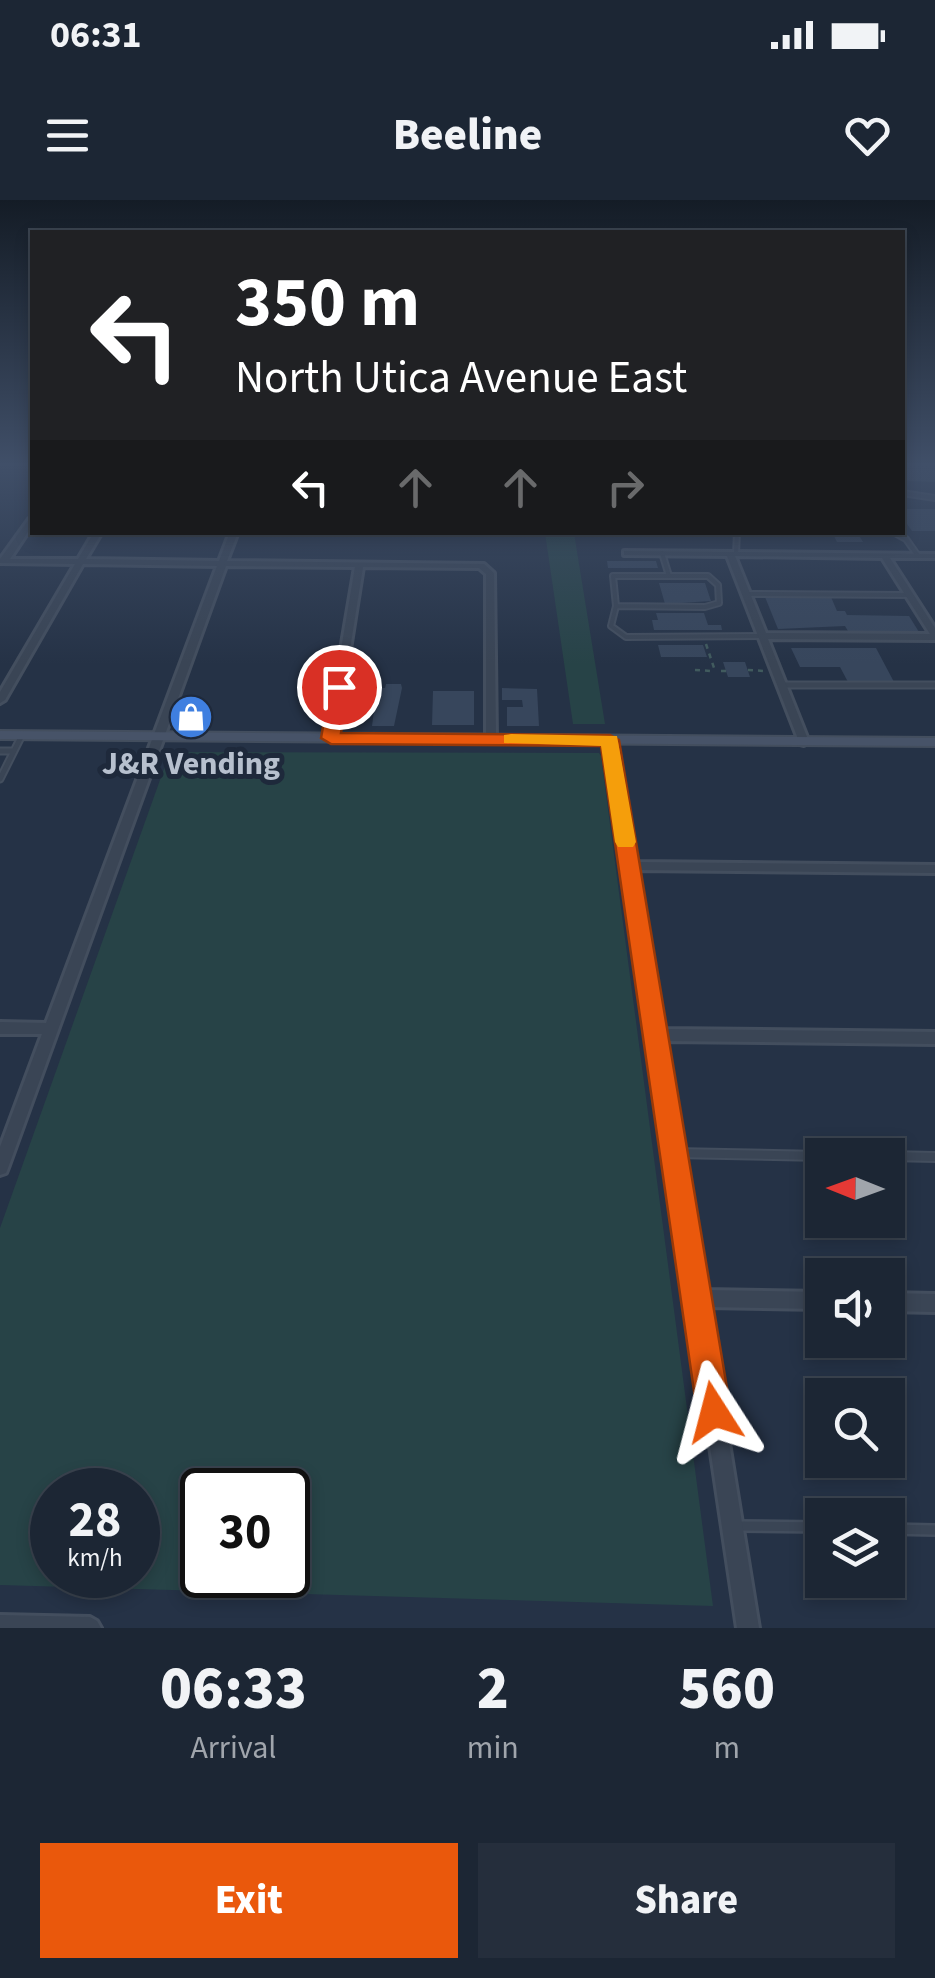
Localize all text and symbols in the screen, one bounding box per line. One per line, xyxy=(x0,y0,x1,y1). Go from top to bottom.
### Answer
text: 06:31 xyxy=(50,8,142,62)
text: Beeline xyxy=(393,103,542,167)
icon: menu xyxy=(40,108,95,163)
icon: heart xyxy=(840,108,895,163)
text: 350 m xyxy=(235,253,420,353)
icon: left xyxy=(70,270,200,400)
text: North Utica Avenue East xyxy=(235,346,687,410)
icon: left xyxy=(283,460,338,515)
icon: ahead xyxy=(388,460,443,515)
icon: ahead xyxy=(493,460,548,515)
icon: right xyxy=(598,460,653,515)
pin xyxy=(297,645,382,730)
icon: arrive xyxy=(312,660,367,715)
shop icon: J&R Vending xyxy=(168,694,214,740)
place label: J&R Vending xyxy=(102,741,280,787)
north arrow xyxy=(805,1138,905,1238)
map controls xyxy=(805,1138,905,1598)
button: sound xyxy=(805,1258,905,1358)
position arrow xyxy=(662,1360,766,1464)
button: search xyxy=(805,1378,905,1478)
speed limit sign: 30 xyxy=(180,1468,310,1598)
text: 28 xyxy=(69,1485,121,1556)
button: layers xyxy=(805,1498,905,1598)
text: km/h xyxy=(67,1540,123,1576)
text: 06:33 xyxy=(160,1647,307,1732)
text: 2 xyxy=(477,1647,509,1732)
text: 560 xyxy=(679,1647,775,1732)
text: Arrival xyxy=(190,1725,276,1771)
text: min xyxy=(467,1725,519,1771)
text: m xyxy=(714,1725,740,1771)
button: Exit xyxy=(40,1843,458,1958)
button: Share xyxy=(478,1843,895,1958)

